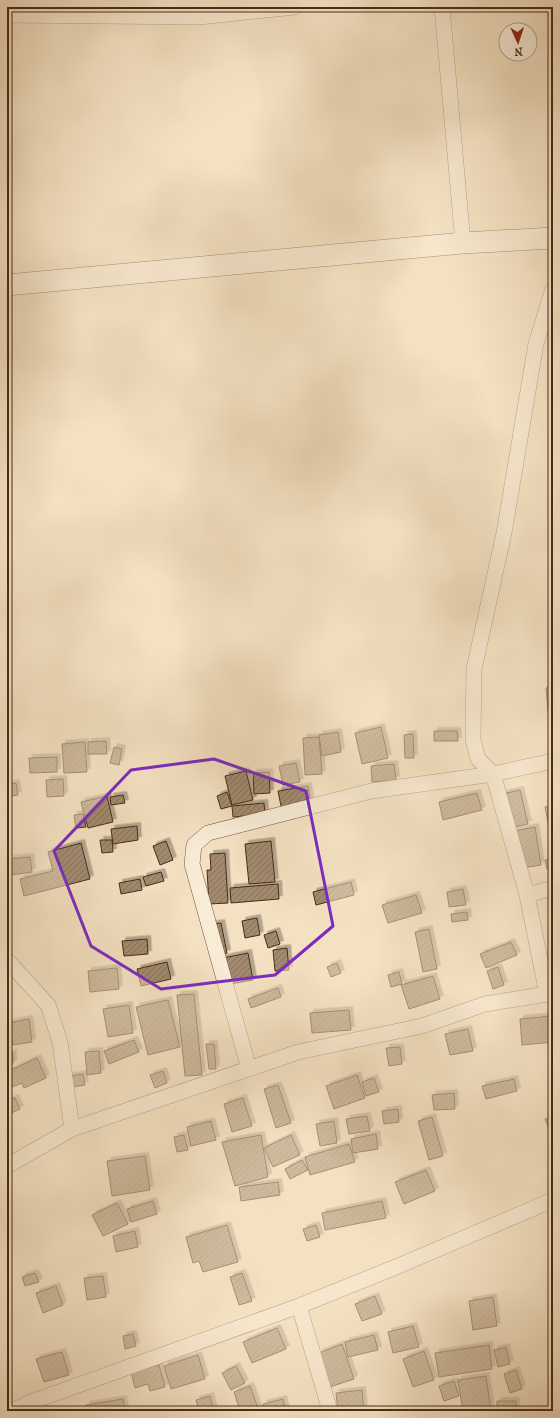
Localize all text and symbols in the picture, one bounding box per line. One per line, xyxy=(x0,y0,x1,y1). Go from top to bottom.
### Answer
north arrow xyxy=(498,22,538,62)
text: N xyxy=(513,45,523,58)

